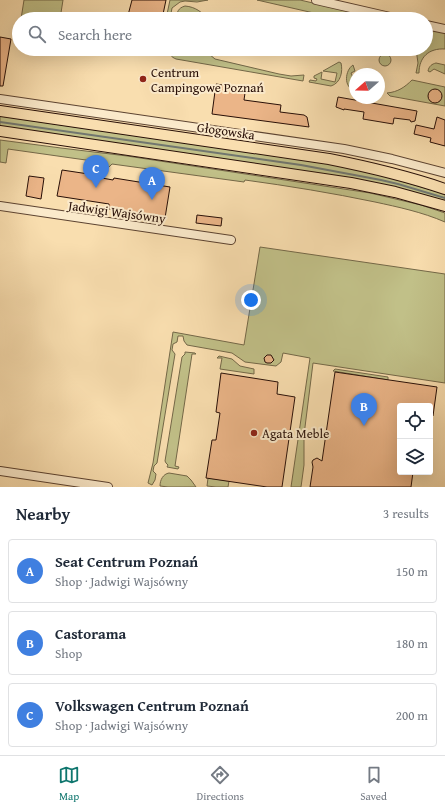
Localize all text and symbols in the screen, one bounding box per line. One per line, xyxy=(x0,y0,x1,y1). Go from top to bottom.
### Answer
search box xyxy=(12,12,433,56)
icon: search xyxy=(26,23,48,45)
text: Search here xyxy=(58,24,132,45)
place label: Centrum Campingowe Poznań xyxy=(151,63,264,97)
north arrow xyxy=(349,68,385,104)
marker: Centrum Campingowe Poznań xyxy=(138,74,148,84)
street label: Głogowska xyxy=(196,118,257,145)
pin: C xyxy=(83,155,109,188)
pin: A xyxy=(139,167,165,200)
street label: Jadwigi Wajsówny xyxy=(65,195,167,228)
your location xyxy=(241,290,261,310)
pin: B xyxy=(351,393,377,426)
map controls xyxy=(397,403,433,475)
button: locate xyxy=(397,403,433,439)
place label: Agata Meble xyxy=(262,424,329,443)
marker: Agata Meble xyxy=(249,428,259,438)
button: layers xyxy=(397,439,433,475)
text: Nearby xyxy=(16,501,70,526)
text: 3 results xyxy=(383,504,429,523)
text: Seat Centrum Poznań xyxy=(55,551,198,572)
text: A xyxy=(26,562,34,581)
text: 150 m xyxy=(396,562,428,581)
text: Shop · Jadwigi Wajsówny xyxy=(55,572,188,591)
text: Castorama xyxy=(55,623,126,644)
text: B xyxy=(26,634,34,653)
text: 180 m xyxy=(396,634,428,653)
text: Shop xyxy=(55,644,82,663)
text: Volkswagen Centrum Poznań xyxy=(55,695,249,716)
text: C xyxy=(26,706,34,725)
text: 200 m xyxy=(396,706,428,725)
text: Shop · Jadwigi Wajsówny xyxy=(55,716,188,735)
tab: Map xyxy=(58,764,80,804)
tab: Directions xyxy=(197,764,244,804)
tab: Saved xyxy=(360,764,387,804)

